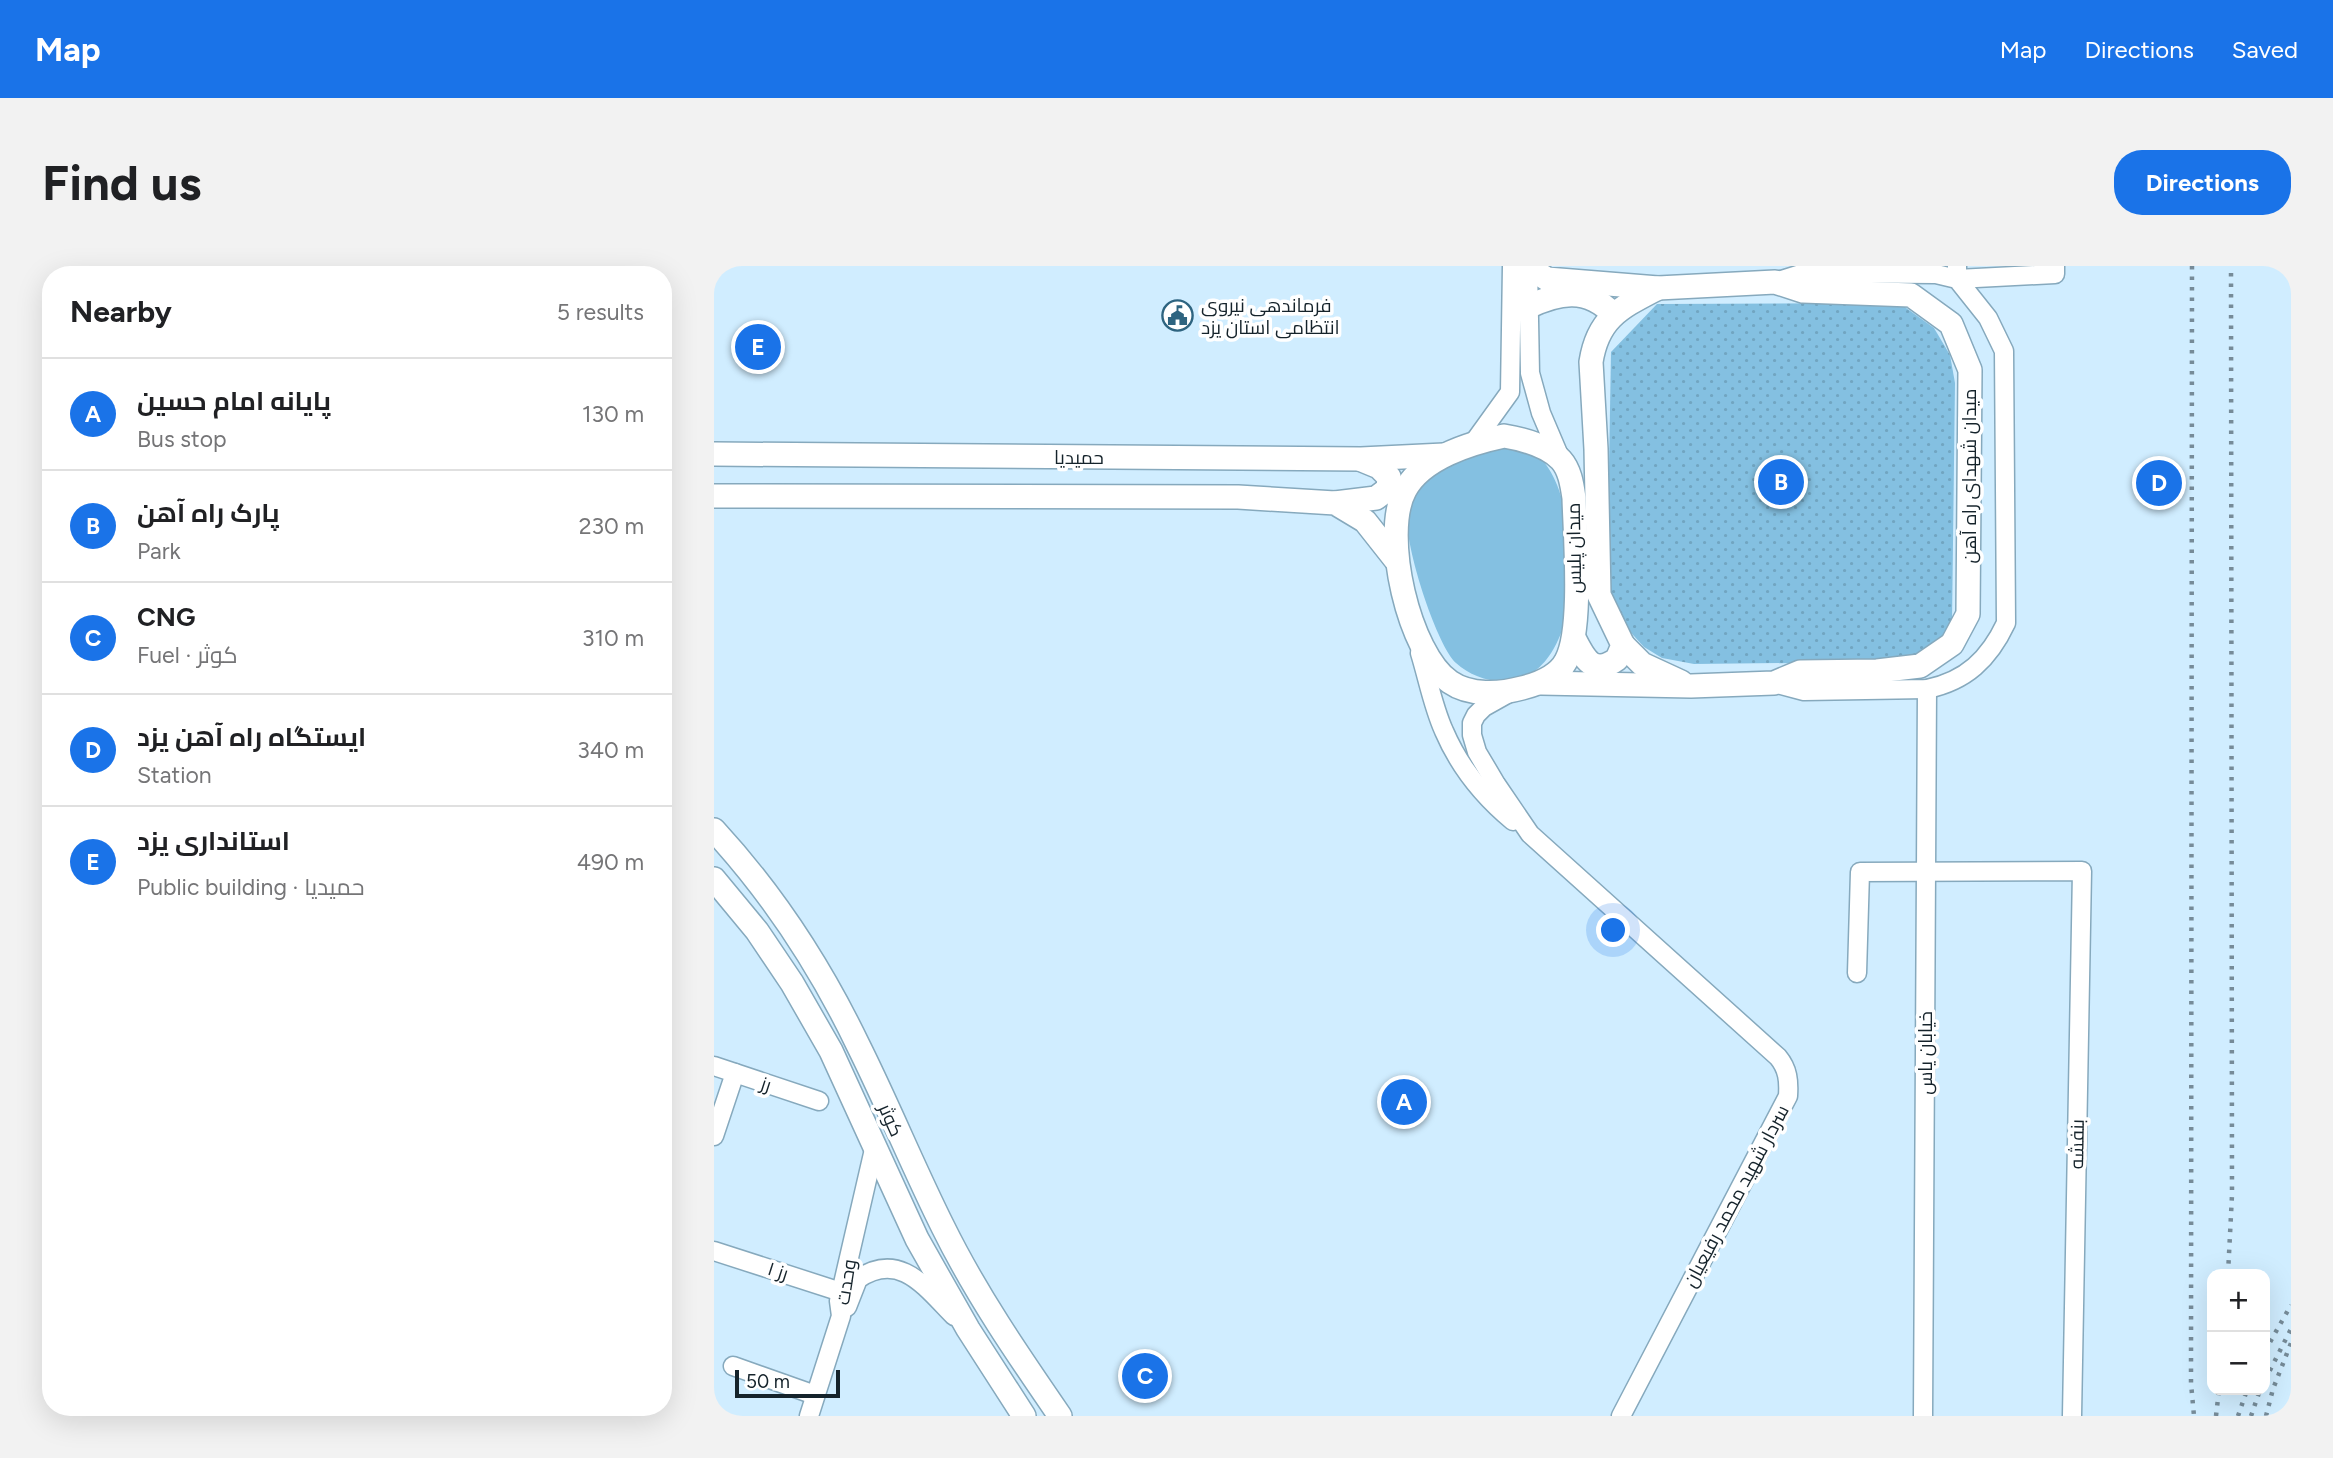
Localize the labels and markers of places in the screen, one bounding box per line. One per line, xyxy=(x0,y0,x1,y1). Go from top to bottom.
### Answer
place label: فرماندهی نیروی انتظامی استان یزد xyxy=(1201,294,1340,339)
public building icon: فرماندهی نیروی انتظامی استان یزد xyxy=(1161,299,1195,333)
pin: E xyxy=(735,321,781,373)
pin: B xyxy=(1758,456,1804,508)
pin: D xyxy=(2136,457,2182,509)
pin: A xyxy=(1381,1076,1427,1128)
pin: C xyxy=(1122,1350,1168,1402)

